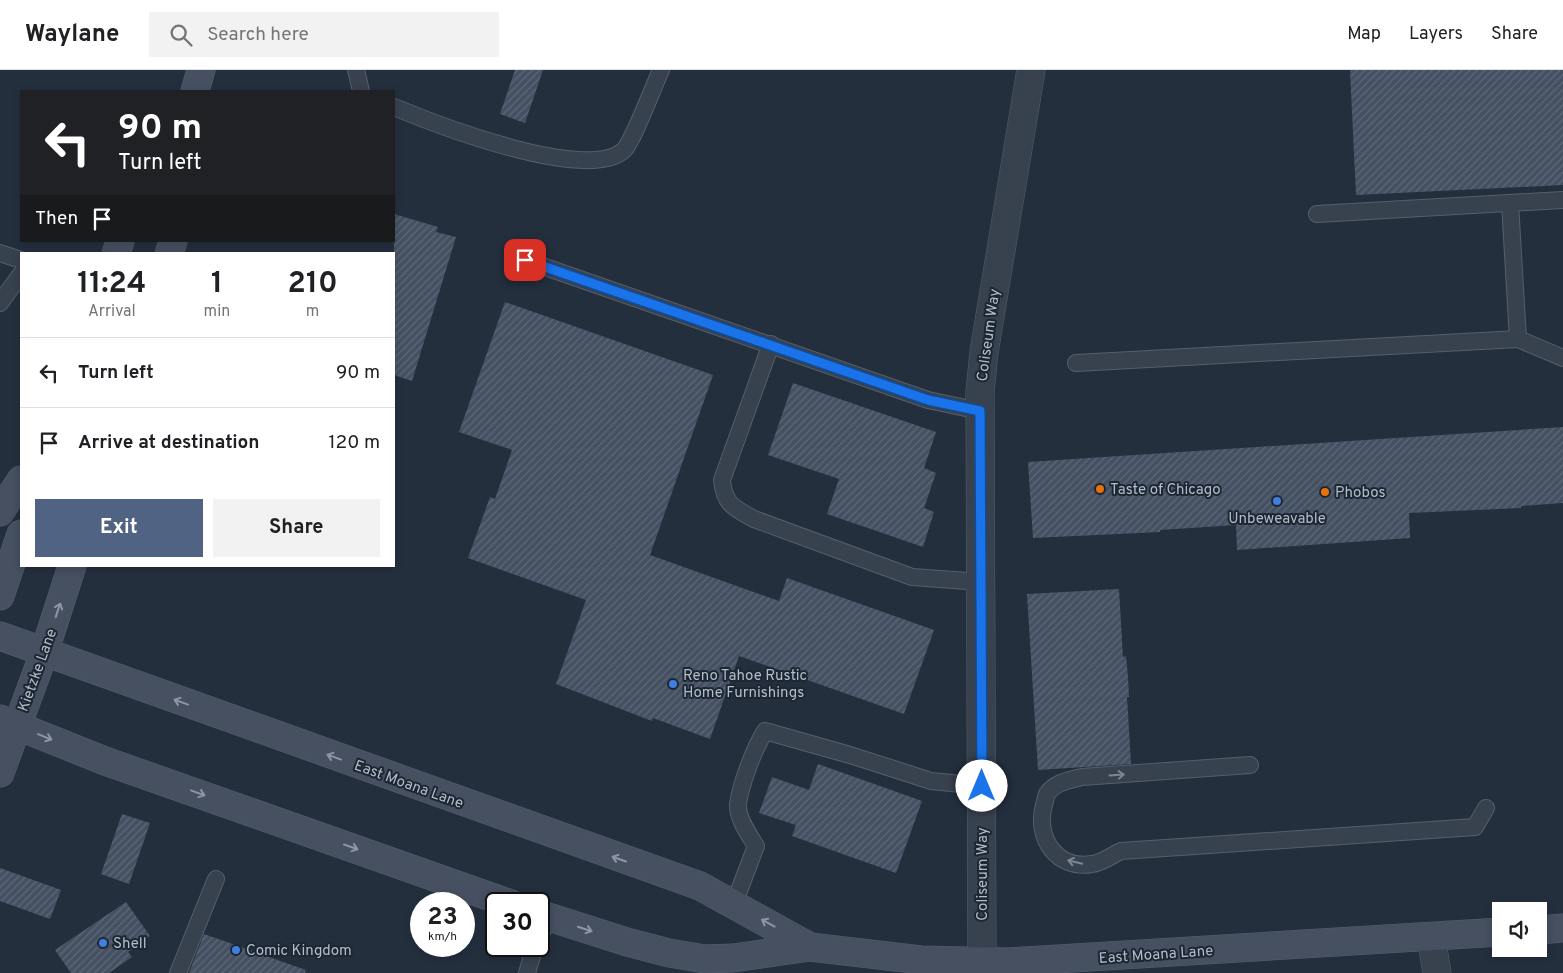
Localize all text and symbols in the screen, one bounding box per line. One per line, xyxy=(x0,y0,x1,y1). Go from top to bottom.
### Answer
search box xyxy=(149,12,499,57)
text: Waylane xyxy=(25,20,119,50)
icon: search xyxy=(167,21,195,49)
text: Search here xyxy=(207,23,309,47)
text: Map xyxy=(1347,23,1381,46)
text: Layers xyxy=(1409,23,1463,46)
text: Share xyxy=(1491,23,1538,46)
text: 90 m xyxy=(118,107,202,151)
icon: left xyxy=(35,110,100,175)
text: Turn left xyxy=(118,150,201,177)
icon: arrive xyxy=(88,205,116,233)
text: Then xyxy=(35,207,78,231)
pin xyxy=(504,239,546,281)
icon: arrive xyxy=(511,246,539,274)
text: 11:24 xyxy=(77,266,146,303)
text: 1 xyxy=(211,266,223,303)
text: 210 xyxy=(288,266,338,303)
street label: Coliseum Way xyxy=(974,288,1005,383)
text: Arrival xyxy=(88,302,136,322)
text: min xyxy=(204,302,230,322)
text: m xyxy=(306,302,319,322)
icon: left xyxy=(35,359,63,387)
text: Turn left xyxy=(78,361,154,385)
text: 90 m xyxy=(336,361,380,385)
icon: arrive xyxy=(35,429,63,457)
text: Arrive at destination xyxy=(78,431,259,455)
text: 120 m xyxy=(329,431,380,455)
place label: Taste of Chicago xyxy=(1110,481,1221,500)
marker: Taste of Chicago xyxy=(1094,483,1106,495)
place label: Phobos xyxy=(1335,484,1385,503)
marker: Phobos xyxy=(1319,486,1331,498)
marker: Unbeweavable xyxy=(1271,495,1283,507)
button: Exit xyxy=(35,499,203,557)
button: Share xyxy=(213,499,380,557)
place label: Unbeweavable xyxy=(1228,510,1326,529)
one-way arrow xyxy=(54,602,63,618)
street label: Kietzke Lane xyxy=(15,626,62,715)
place label: Reno Tahoe Rustic Home Furnishings xyxy=(683,667,807,703)
marker: Reno Tahoe Rustic Home Furnishings xyxy=(667,678,679,690)
one-way arrow xyxy=(174,697,190,707)
one-way arrow xyxy=(37,733,52,743)
one-way arrow xyxy=(327,752,343,761)
street label: East Moana Lane xyxy=(351,757,466,814)
position arrow xyxy=(955,759,1007,811)
one-way arrow xyxy=(1109,770,1125,779)
one-way arrow xyxy=(190,789,205,798)
street label: Coliseum Way xyxy=(974,827,993,921)
one-way arrow xyxy=(343,843,358,852)
one-way arrow xyxy=(612,854,628,863)
one-way arrow xyxy=(1068,857,1084,867)
speed limit sign: 30 xyxy=(485,892,550,957)
text: 23 xyxy=(427,902,458,934)
map controls xyxy=(1492,902,1547,957)
button: sound xyxy=(1492,902,1547,957)
one-way arrow xyxy=(761,918,775,928)
one-way arrow xyxy=(577,925,592,934)
text: km/h xyxy=(428,929,457,945)
place label: Shell xyxy=(113,935,147,954)
marker: Shell xyxy=(97,937,109,949)
place label: Comic Kingdom xyxy=(246,942,352,961)
street label: East Moana Lane xyxy=(1098,942,1214,969)
marker: Comic Kingdom xyxy=(230,944,242,956)

